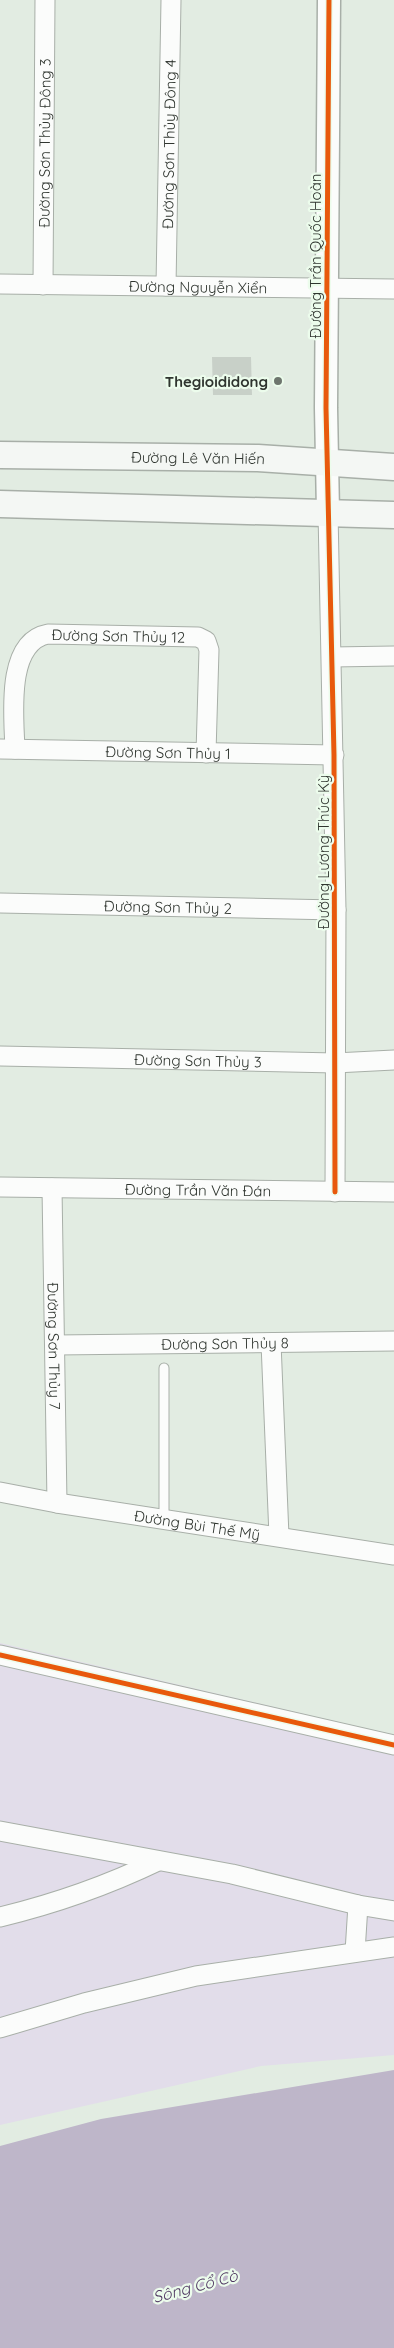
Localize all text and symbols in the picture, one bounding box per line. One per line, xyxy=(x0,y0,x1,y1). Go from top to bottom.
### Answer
street label: Đường Sơn Thủy Đông 3 xyxy=(34,58,54,228)
street label: Đường Sơn Thủy Đông 4 xyxy=(158,59,179,229)
street label: Đường Trần Quốc Hoàn xyxy=(306,174,325,338)
street label: Đường Nguyễn Xiển xyxy=(129,276,267,297)
place label: Thegioididong xyxy=(165,372,268,391)
marker: Thegioididong xyxy=(272,375,284,387)
street label: Đường Lê Văn Hiến xyxy=(131,447,266,468)
street label: Đường Sơn Thủy 12 xyxy=(52,625,185,646)
street label: Đường Sơn Thủy 1 xyxy=(105,741,231,763)
street label: Đường Lương Thúc Kỳ xyxy=(314,775,333,929)
street label: Đường Sơn Thủy 2 xyxy=(104,896,232,917)
street label: Đường Sơn Thủy 3 xyxy=(134,1049,262,1071)
street label: Đường Trần Văn Đán xyxy=(125,1179,271,1200)
street label: Đường Sơn Thủy 7 xyxy=(44,1282,65,1410)
street label: Đường Sơn Thủy 8 xyxy=(161,1333,289,1353)
street label: Đường Bùi Thế Mỹ xyxy=(133,1506,262,1544)
water label: Sông Cổ Cò xyxy=(150,2265,241,2307)

